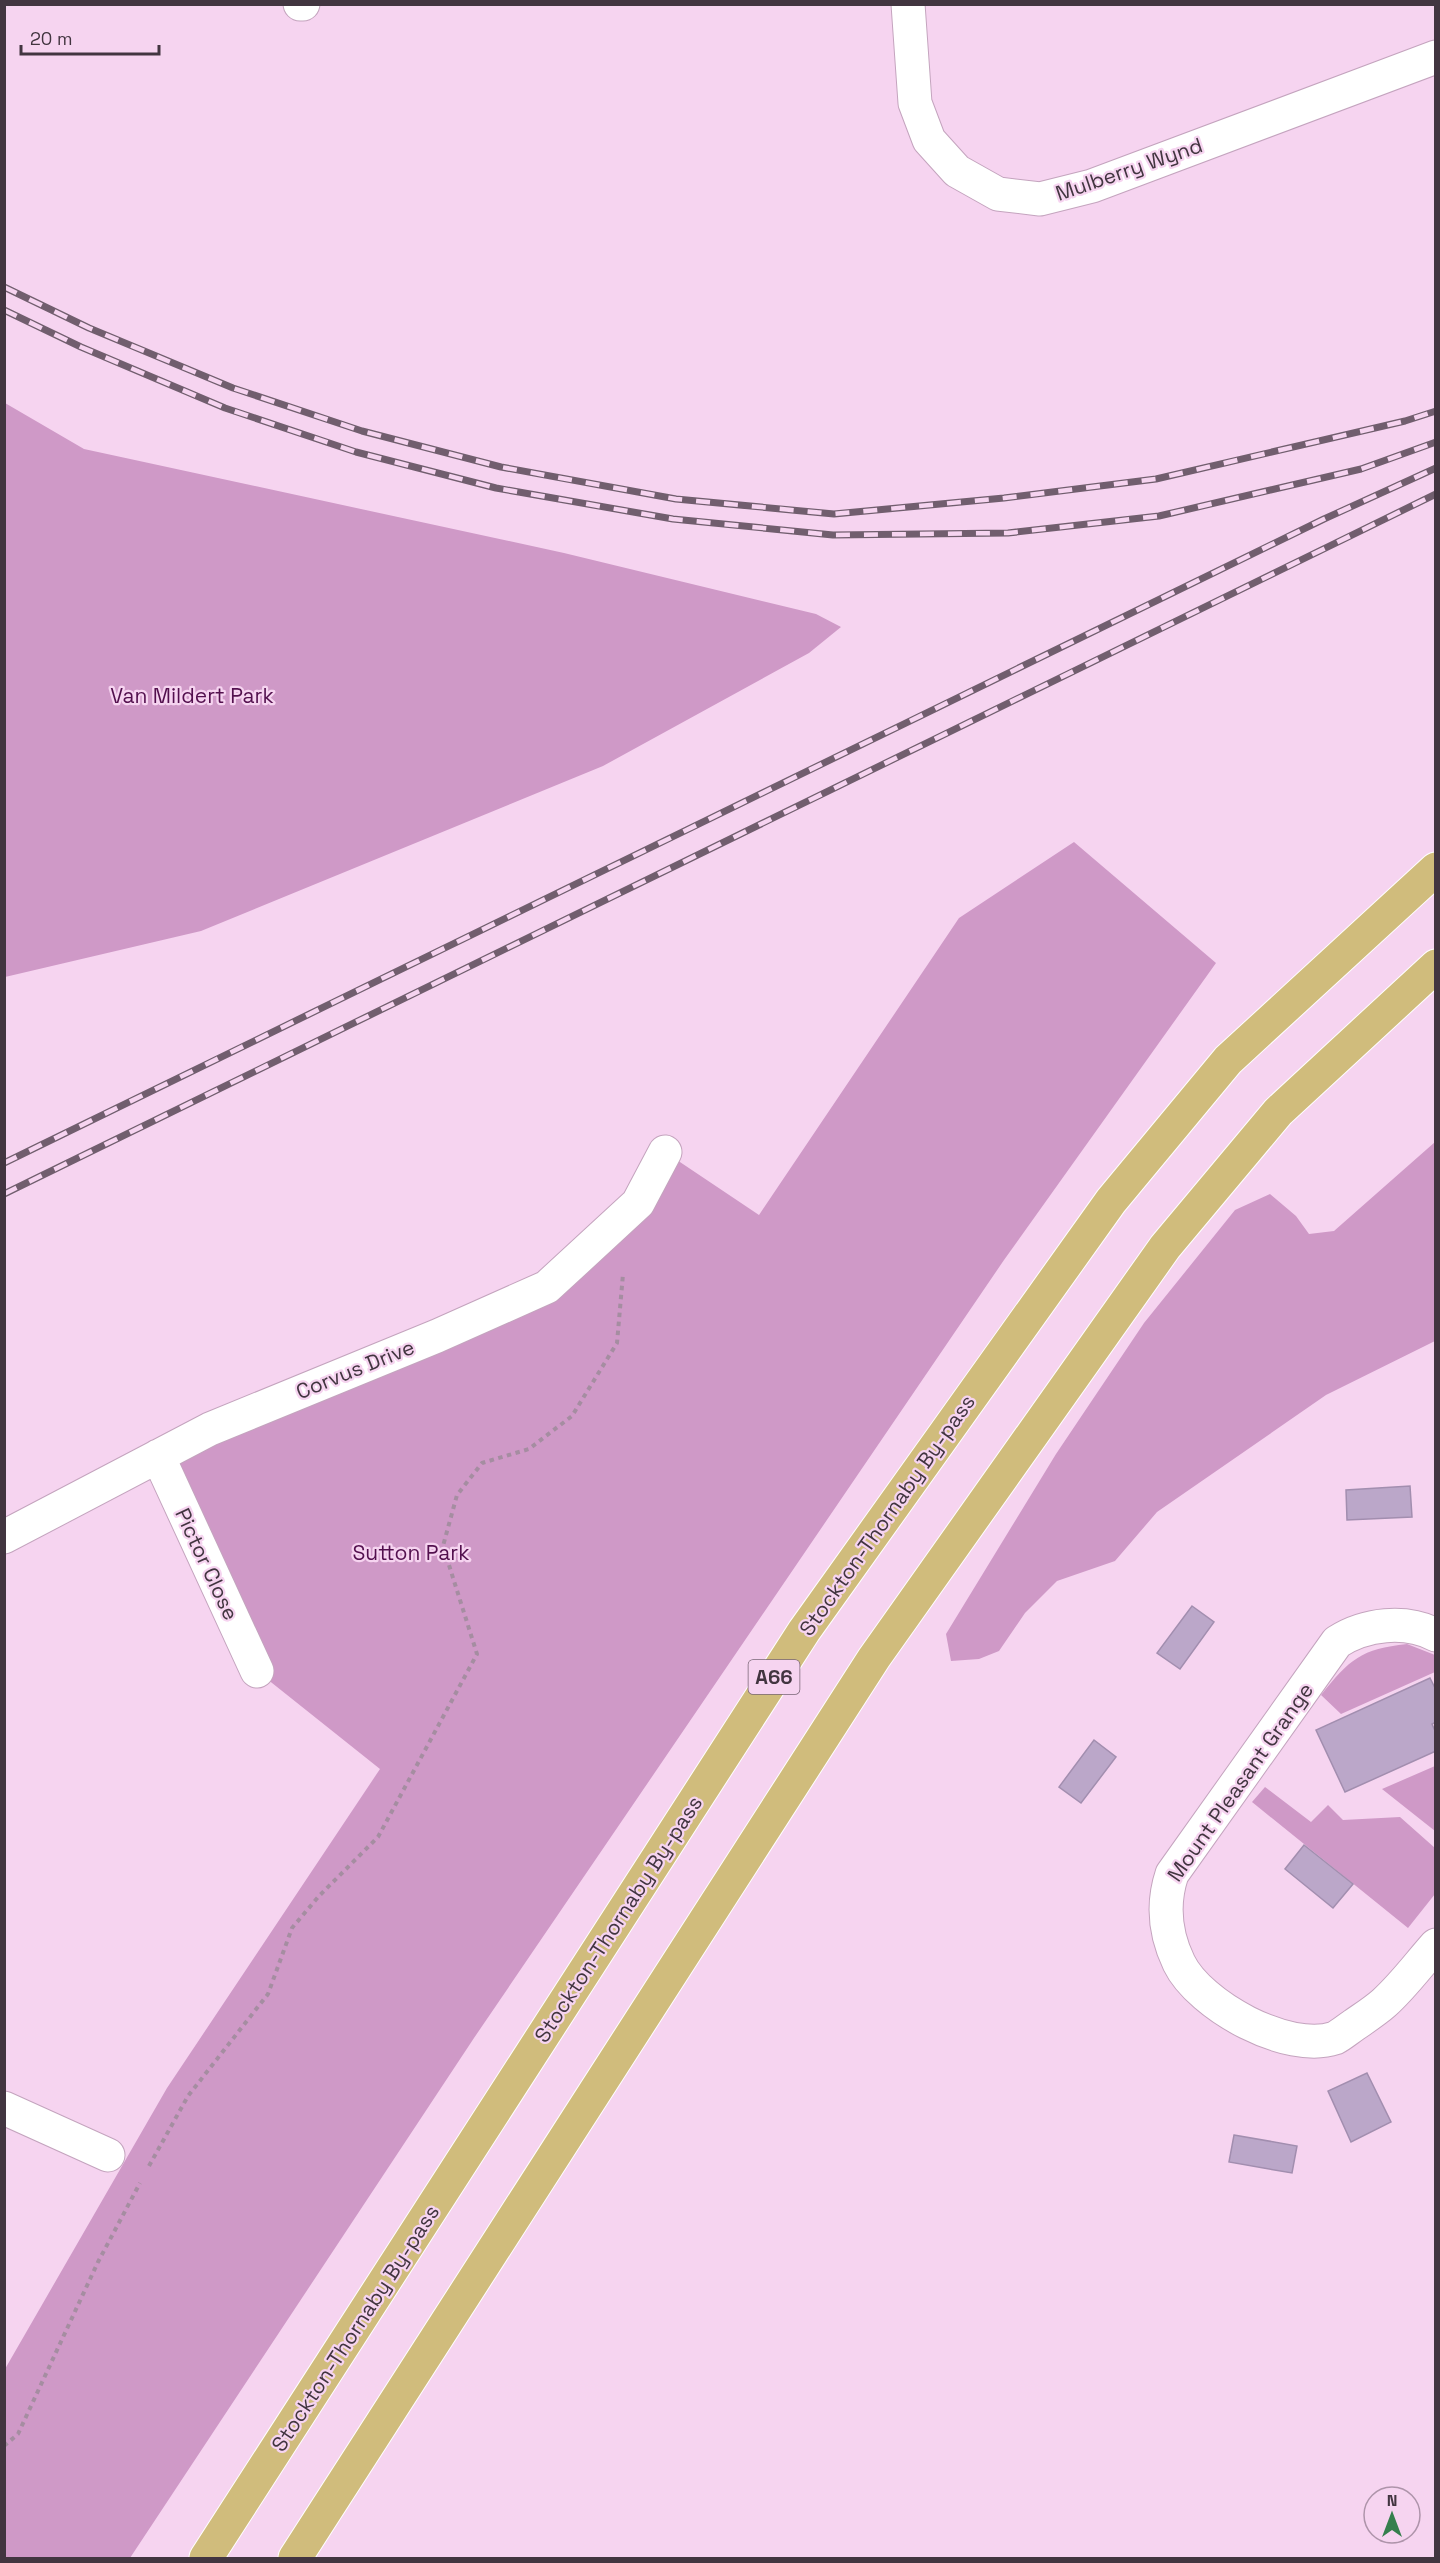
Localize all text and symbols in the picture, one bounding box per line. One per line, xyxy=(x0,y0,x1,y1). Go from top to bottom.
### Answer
scale bar xyxy=(21,18,159,56)
text: 20 m xyxy=(30,27,73,50)
street label: Mulberry Wynd xyxy=(1052,131,1206,207)
park label: Van Mildert Park xyxy=(110,682,274,709)
street label: Corvus Drive xyxy=(292,1333,418,1405)
street label: Stockton-Thornaby By-pass xyxy=(793,1389,981,1641)
street label: Pictor Close xyxy=(169,1504,245,1624)
park label: Sutton Park xyxy=(352,1539,470,1566)
road number: A66 xyxy=(748,1660,800,1694)
street label: Mount Pleasant Grange xyxy=(1161,1677,1319,1887)
street label: Stockton-Thornaby By-pass xyxy=(528,1791,708,2047)
street label: Stockton-Thornaby By-pass xyxy=(265,2200,445,2456)
north arrow xyxy=(1362,2485,1422,2545)
text: N xyxy=(1387,2490,1397,2511)

